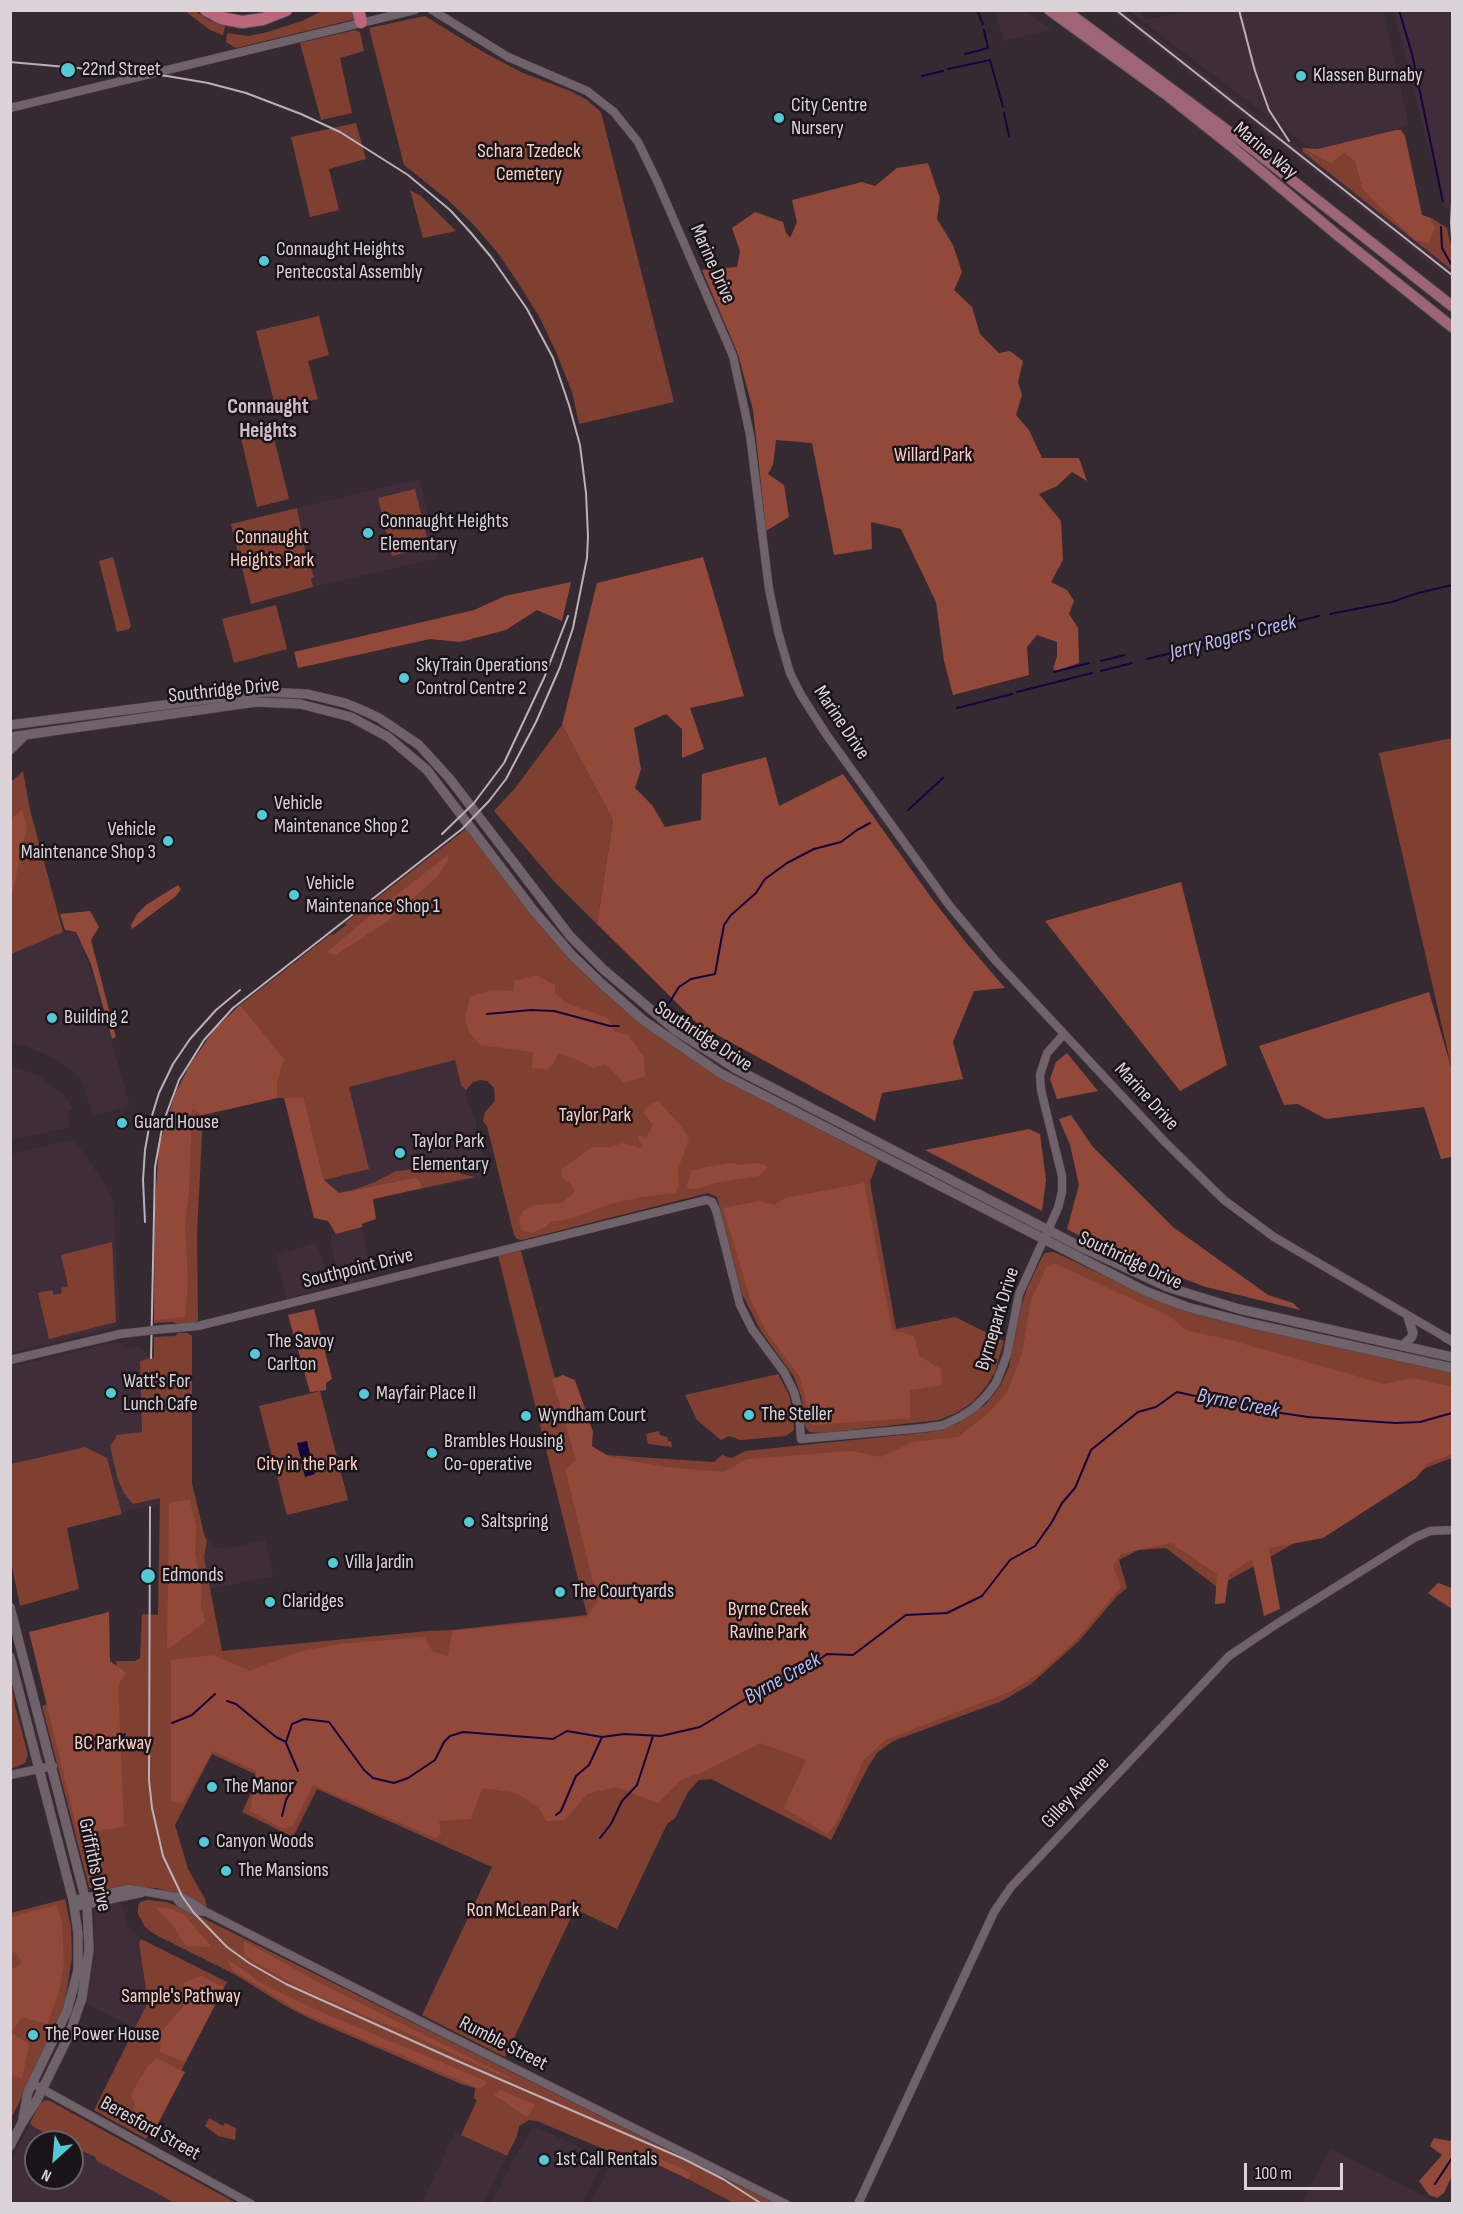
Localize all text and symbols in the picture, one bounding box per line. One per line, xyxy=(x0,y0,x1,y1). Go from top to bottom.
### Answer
place label: 22nd Street xyxy=(82,58,161,82)
marker: 22nd Street xyxy=(59,61,77,79)
place label: Klassen Burnaby xyxy=(1313,64,1423,88)
marker: Klassen Burnaby xyxy=(1294,69,1308,83)
place label: City Centre Nursery xyxy=(791,94,867,141)
marker: City Centre Nursery xyxy=(772,111,786,125)
street label: Marine Way xyxy=(1228,117,1302,185)
park label: Schara Tzedeck Cemetery xyxy=(477,140,581,187)
street label: Marine Drive xyxy=(684,221,740,307)
place label: Connaught Heights Pentecostal Assembly xyxy=(276,238,423,285)
marker: Connaught Heights Pentecostal Assembly xyxy=(257,254,271,268)
district label: Connaught Heights xyxy=(227,395,309,445)
park label: Willard Park xyxy=(894,444,972,468)
place label: Connaught Heights Elementary xyxy=(380,510,509,557)
park label: Connaught Heights Park xyxy=(230,526,314,573)
marker: Connaught Heights Elementary xyxy=(361,526,375,540)
water label: Jerry Rogers' Creek xyxy=(1167,610,1299,666)
place label: SkyTrain Operations Control Centre 2 xyxy=(416,654,548,701)
marker: SkyTrain Operations Control Centre 2 xyxy=(397,671,411,685)
street label: Southridge Drive xyxy=(167,673,281,709)
street label: Marine Drive xyxy=(808,682,874,764)
place label: Vehicle Maintenance Shop 2 xyxy=(274,792,409,839)
marker: Vehicle Maintenance Shop 2 xyxy=(255,808,269,822)
place label: Vehicle Maintenance Shop 3 xyxy=(21,818,156,865)
marker: Vehicle Maintenance Shop 3 xyxy=(161,834,175,848)
place label: Vehicle Maintenance Shop 1 xyxy=(306,872,440,919)
marker: Vehicle Maintenance Shop 1 xyxy=(287,888,301,902)
street label: Southridge Drive xyxy=(650,997,756,1077)
place label: Building 2 xyxy=(64,1006,129,1030)
marker: Building 2 xyxy=(45,1011,59,1025)
street label: Marine Drive xyxy=(1109,1058,1183,1136)
park label: Taylor Park xyxy=(559,1104,631,1128)
place label: Guard House xyxy=(134,1111,219,1135)
marker: Guard House xyxy=(115,1116,129,1130)
place label: Taylor Park Elementary xyxy=(412,1130,489,1177)
marker: Taylor Park Elementary xyxy=(393,1146,407,1160)
street label: Southridge Drive xyxy=(1074,1227,1186,1295)
street label: Southpoint Drive xyxy=(300,1244,416,1294)
street label: Byrnepark Drive xyxy=(971,1265,1025,1373)
place label: The Savoy Carlton xyxy=(267,1330,334,1377)
marker: The Savoy Carlton xyxy=(248,1347,262,1361)
place label: Watt's For Lunch Cafe xyxy=(123,1370,197,1417)
place label: Mayfair Place II xyxy=(376,1382,476,1406)
water label: Byrne Creek xyxy=(1195,1384,1281,1424)
marker: Watt's For Lunch Cafe xyxy=(104,1386,118,1400)
marker: Mayfair Place II xyxy=(357,1387,371,1401)
place label: The Steller xyxy=(761,1403,832,1427)
place label: Wyndham Court xyxy=(538,1404,646,1428)
marker: The Steller xyxy=(742,1408,756,1422)
marker: Wyndham Court xyxy=(519,1409,533,1423)
place label: Brambles Housing Co-operative xyxy=(444,1430,564,1477)
marker: Brambles Housing Co-operative xyxy=(425,1446,439,1460)
park label: City in the Park xyxy=(256,1453,358,1477)
place label: Saltspring xyxy=(481,1510,548,1534)
marker: Saltspring xyxy=(462,1515,476,1529)
place label: Villa Jardin xyxy=(345,1551,414,1575)
marker: Villa Jardin xyxy=(326,1556,340,1570)
place label: Edmonds xyxy=(162,1564,224,1588)
marker: Edmonds xyxy=(139,1567,157,1585)
place label: The Courtyards xyxy=(572,1580,674,1604)
marker: The Courtyards xyxy=(553,1585,567,1599)
place label: Claridges xyxy=(282,1590,344,1614)
marker: Claridges xyxy=(263,1595,277,1609)
park label: Byrne Creek Ravine Park xyxy=(728,1598,808,1645)
water label: Byrne Creek xyxy=(741,1648,825,1710)
park label: BC Parkway xyxy=(74,1732,152,1756)
street label: Gilley Avenue xyxy=(1037,1752,1115,1834)
place label: The Manor xyxy=(224,1775,294,1799)
marker: The Manor xyxy=(205,1780,219,1794)
street label: Griffiths Drive xyxy=(72,1816,116,1914)
place label: Canyon Woods xyxy=(216,1830,314,1854)
marker: Canyon Woods xyxy=(197,1835,211,1849)
place label: The Mansions xyxy=(238,1859,329,1883)
marker: The Mansions xyxy=(219,1864,233,1878)
park label: Ron McLean Park xyxy=(467,1899,579,1923)
park label: Sample's Pathway xyxy=(121,1985,241,2009)
street label: Rumble Street xyxy=(455,2012,551,2076)
place label: The Power House xyxy=(45,2023,160,2047)
marker: The Power House xyxy=(26,2028,40,2042)
street label: Beresford Street xyxy=(96,2092,204,2166)
north arrow xyxy=(24,2130,84,2190)
place label: 1st Call Rentals xyxy=(556,2148,657,2172)
scale bar xyxy=(1247,2151,1346,2189)
marker: 1st Call Rentals xyxy=(537,2153,551,2167)
text: 100 m xyxy=(1255,2163,1292,2184)
text: N xyxy=(39,2164,55,2185)

